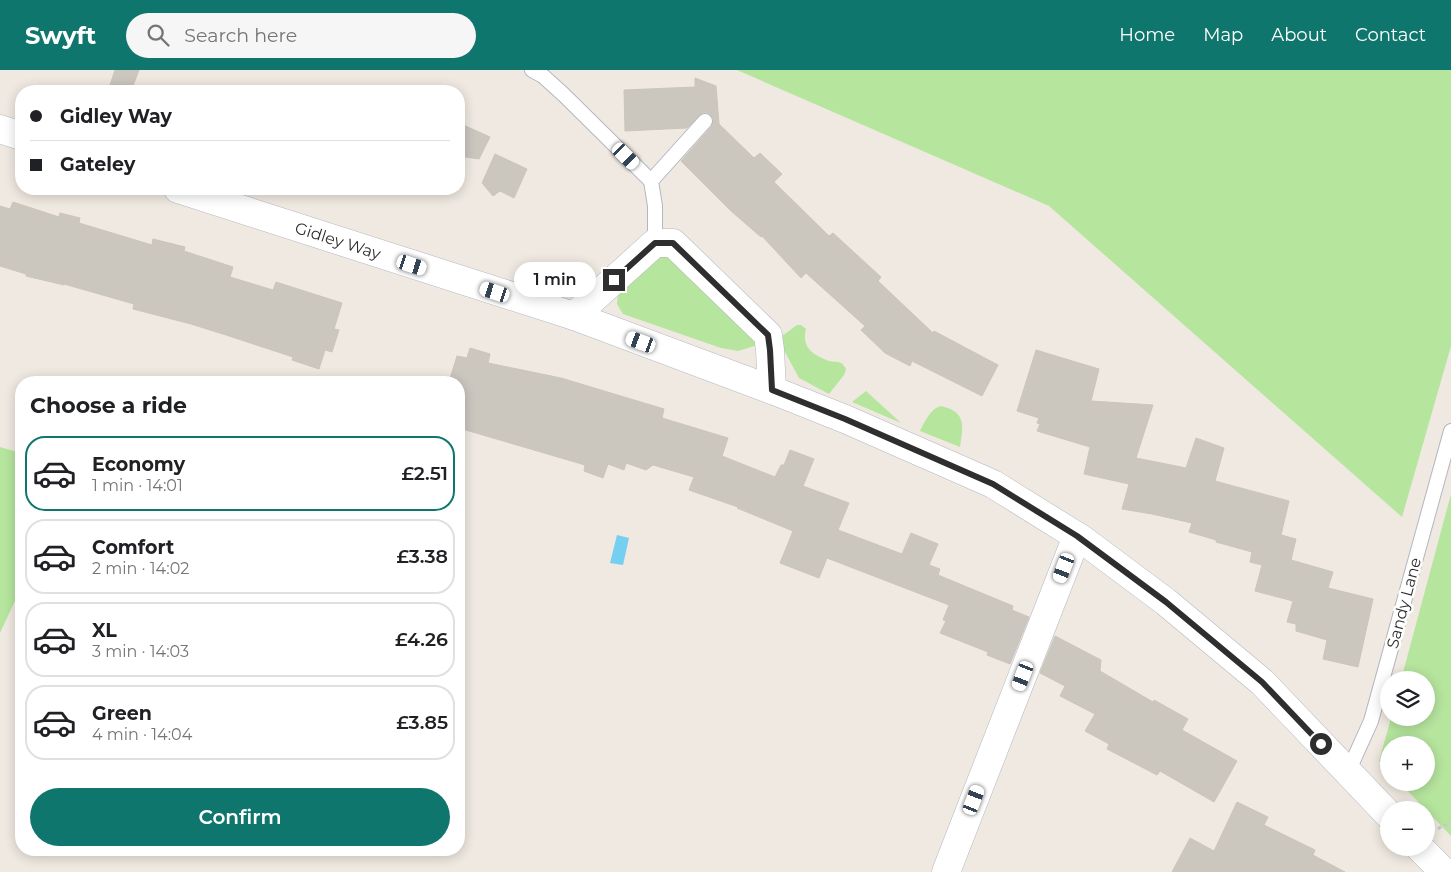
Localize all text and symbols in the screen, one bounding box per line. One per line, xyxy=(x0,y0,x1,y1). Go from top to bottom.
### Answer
search box xyxy=(126,13,476,58)
text: Swyft xyxy=(25,21,96,50)
icon: search xyxy=(144,21,172,49)
text: Search here xyxy=(184,24,297,47)
text: Home xyxy=(1119,24,1175,46)
text: Map xyxy=(1203,24,1243,46)
text: About xyxy=(1271,24,1327,46)
text: Contact xyxy=(1355,24,1426,46)
text: Gidley Way xyxy=(60,105,172,128)
car xyxy=(610,140,641,172)
text: Gateley xyxy=(60,153,135,176)
street label: Gidley Way xyxy=(293,218,384,263)
car xyxy=(395,253,428,277)
callout: 1 min xyxy=(514,262,596,298)
route end xyxy=(603,269,625,291)
text: 1 min xyxy=(534,270,576,289)
car xyxy=(478,280,511,304)
car xyxy=(624,330,657,354)
text: Choose a ride xyxy=(30,392,187,419)
icon: car xyxy=(32,451,77,496)
text: Economy xyxy=(92,453,185,476)
text: £2.51 xyxy=(401,462,448,485)
text: 1 min · 14:01 xyxy=(92,476,183,495)
icon: car xyxy=(32,534,77,579)
text: Comfort xyxy=(92,536,174,559)
text: £3.38 xyxy=(396,545,448,568)
car xyxy=(1051,551,1076,585)
street label: Sandy Lane xyxy=(1383,556,1425,650)
text: 2 min · 14:02 xyxy=(92,559,189,578)
icon: car xyxy=(32,617,77,662)
text: XL xyxy=(92,619,117,642)
text: £4.26 xyxy=(395,628,448,651)
text: 3 min · 14:03 xyxy=(92,642,189,661)
car xyxy=(1010,659,1035,693)
map controls xyxy=(1380,671,1435,856)
button: layers xyxy=(1380,671,1435,726)
icon: car xyxy=(32,700,77,745)
text: Green xyxy=(92,702,152,725)
text: £3.85 xyxy=(396,711,448,734)
text: 4 min · 14:04 xyxy=(92,725,192,744)
route start xyxy=(1310,733,1332,755)
button: + xyxy=(1380,736,1435,791)
car xyxy=(961,783,986,817)
button: Confirm xyxy=(30,788,450,846)
button: − xyxy=(1380,801,1435,856)

